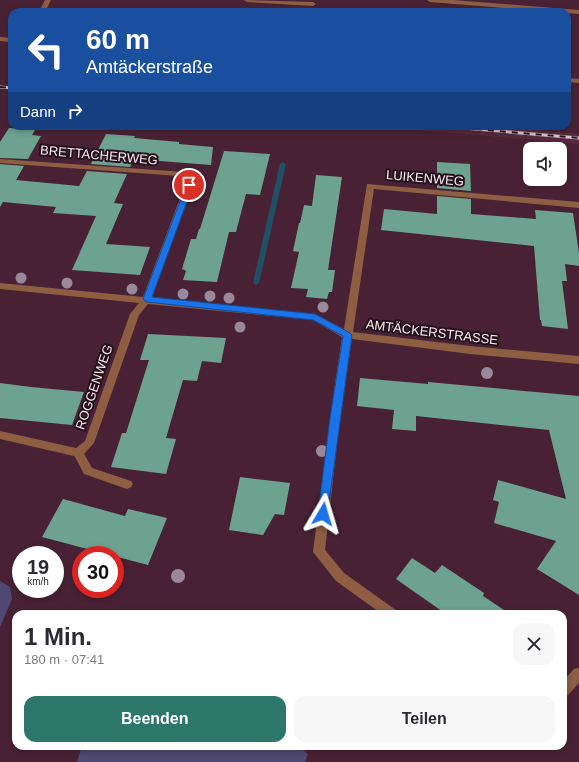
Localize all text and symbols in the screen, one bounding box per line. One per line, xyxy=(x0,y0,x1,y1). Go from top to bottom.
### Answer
icon: left xyxy=(20,24,72,76)
text: 60 m xyxy=(86,24,150,55)
text: Amtäckerstraße xyxy=(86,57,213,77)
icon: right xyxy=(64,100,86,122)
text: Dann xyxy=(20,103,56,120)
street label: BRETTACHERWEG xyxy=(40,142,158,168)
map controls xyxy=(523,142,567,186)
button: sound xyxy=(523,142,567,186)
street label: LUIKENWEG xyxy=(385,167,465,189)
pin xyxy=(172,168,206,202)
icon: arrive xyxy=(178,174,200,196)
street label: AMTÄCKERSTRASSE xyxy=(365,316,499,348)
street label: ROGGENWEG xyxy=(72,343,116,431)
position arrow xyxy=(302,493,344,535)
speed limit sign: 30 xyxy=(72,546,124,598)
text: 19 xyxy=(27,556,49,578)
text: km/h xyxy=(27,576,49,587)
text: 1 Min. xyxy=(24,623,92,650)
button: close xyxy=(513,623,555,665)
text: 180 m · 07:41 xyxy=(24,652,104,667)
button: Beenden xyxy=(24,696,286,742)
button: Teilen xyxy=(294,696,555,742)

